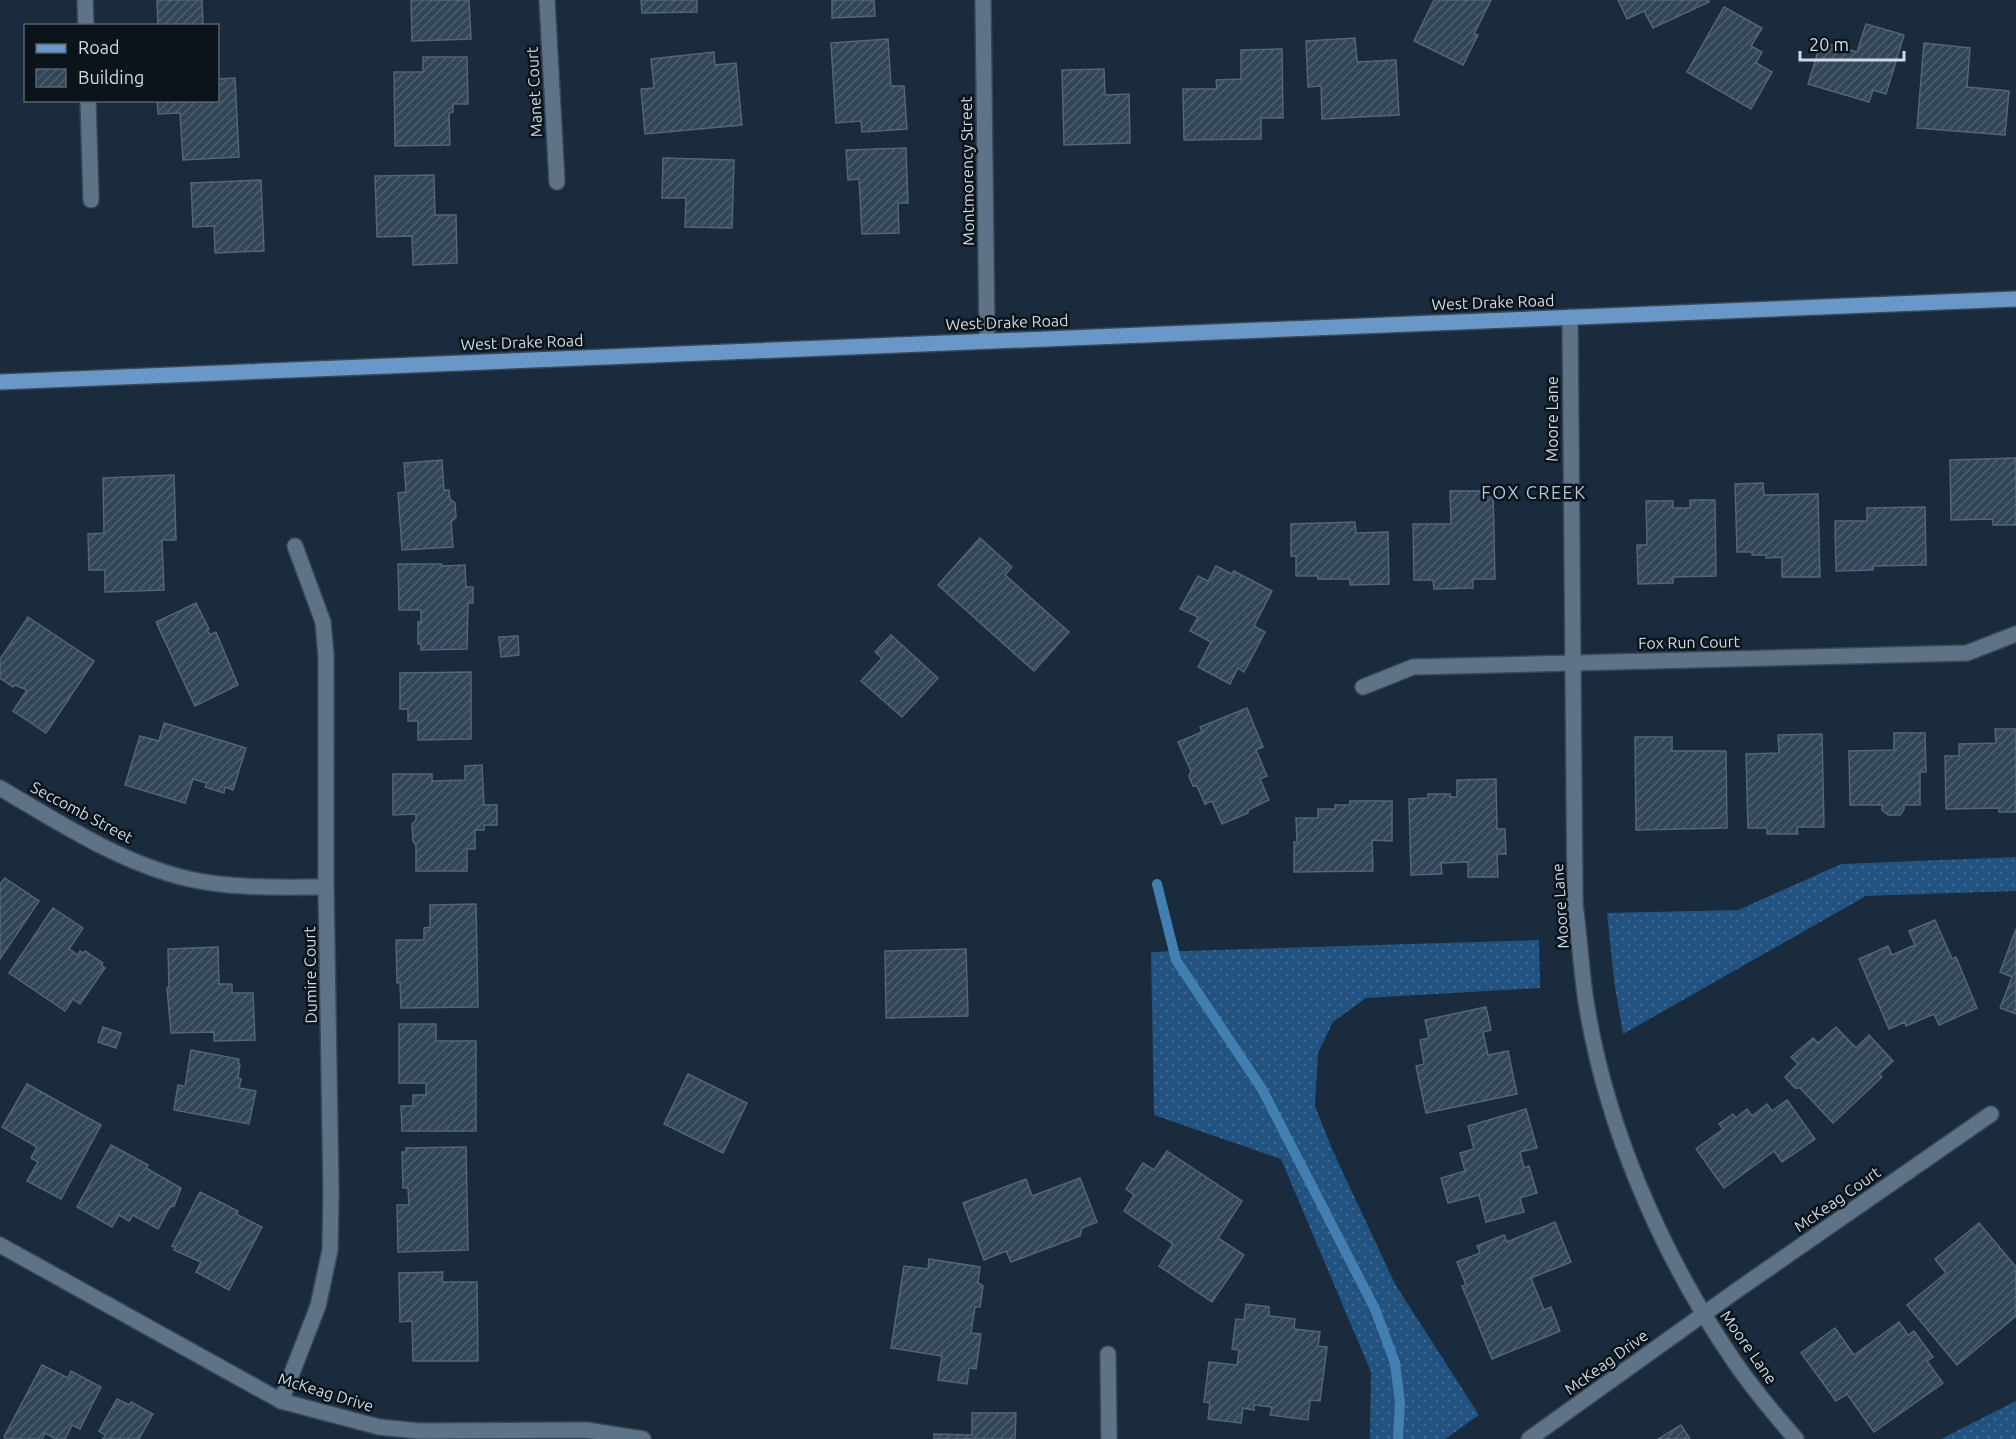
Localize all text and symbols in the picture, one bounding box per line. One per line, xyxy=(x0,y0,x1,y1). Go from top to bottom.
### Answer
legend xyxy=(24,24,219,102)
scale bar xyxy=(1800,24,1904,62)
text: 20 m xyxy=(1809,34,1849,54)
text: Road xyxy=(78,37,120,57)
street label: Manet Court xyxy=(523,46,545,138)
text: Building xyxy=(78,67,144,87)
street label: Montmorency Street xyxy=(957,95,977,246)
street label: West Drake Road xyxy=(1431,291,1555,313)
street label: West Drake Road xyxy=(945,311,1069,333)
street label: West Drake Road xyxy=(460,331,584,353)
street label: Moore Lane xyxy=(1543,376,1561,462)
district label: FOX CREEK xyxy=(1481,482,1587,502)
street label: Fox Run Court xyxy=(1638,632,1741,652)
street label: Seccomb Street xyxy=(28,778,137,847)
street label: Moore Lane xyxy=(1548,863,1572,949)
street label: Dumire Court xyxy=(300,925,320,1024)
street label: McKeag Court xyxy=(1790,1162,1884,1235)
street label: Moore Lane xyxy=(1717,1307,1781,1387)
street label: McKeag Drive xyxy=(1561,1326,1651,1398)
street label: McKeag Drive xyxy=(276,1369,376,1415)

